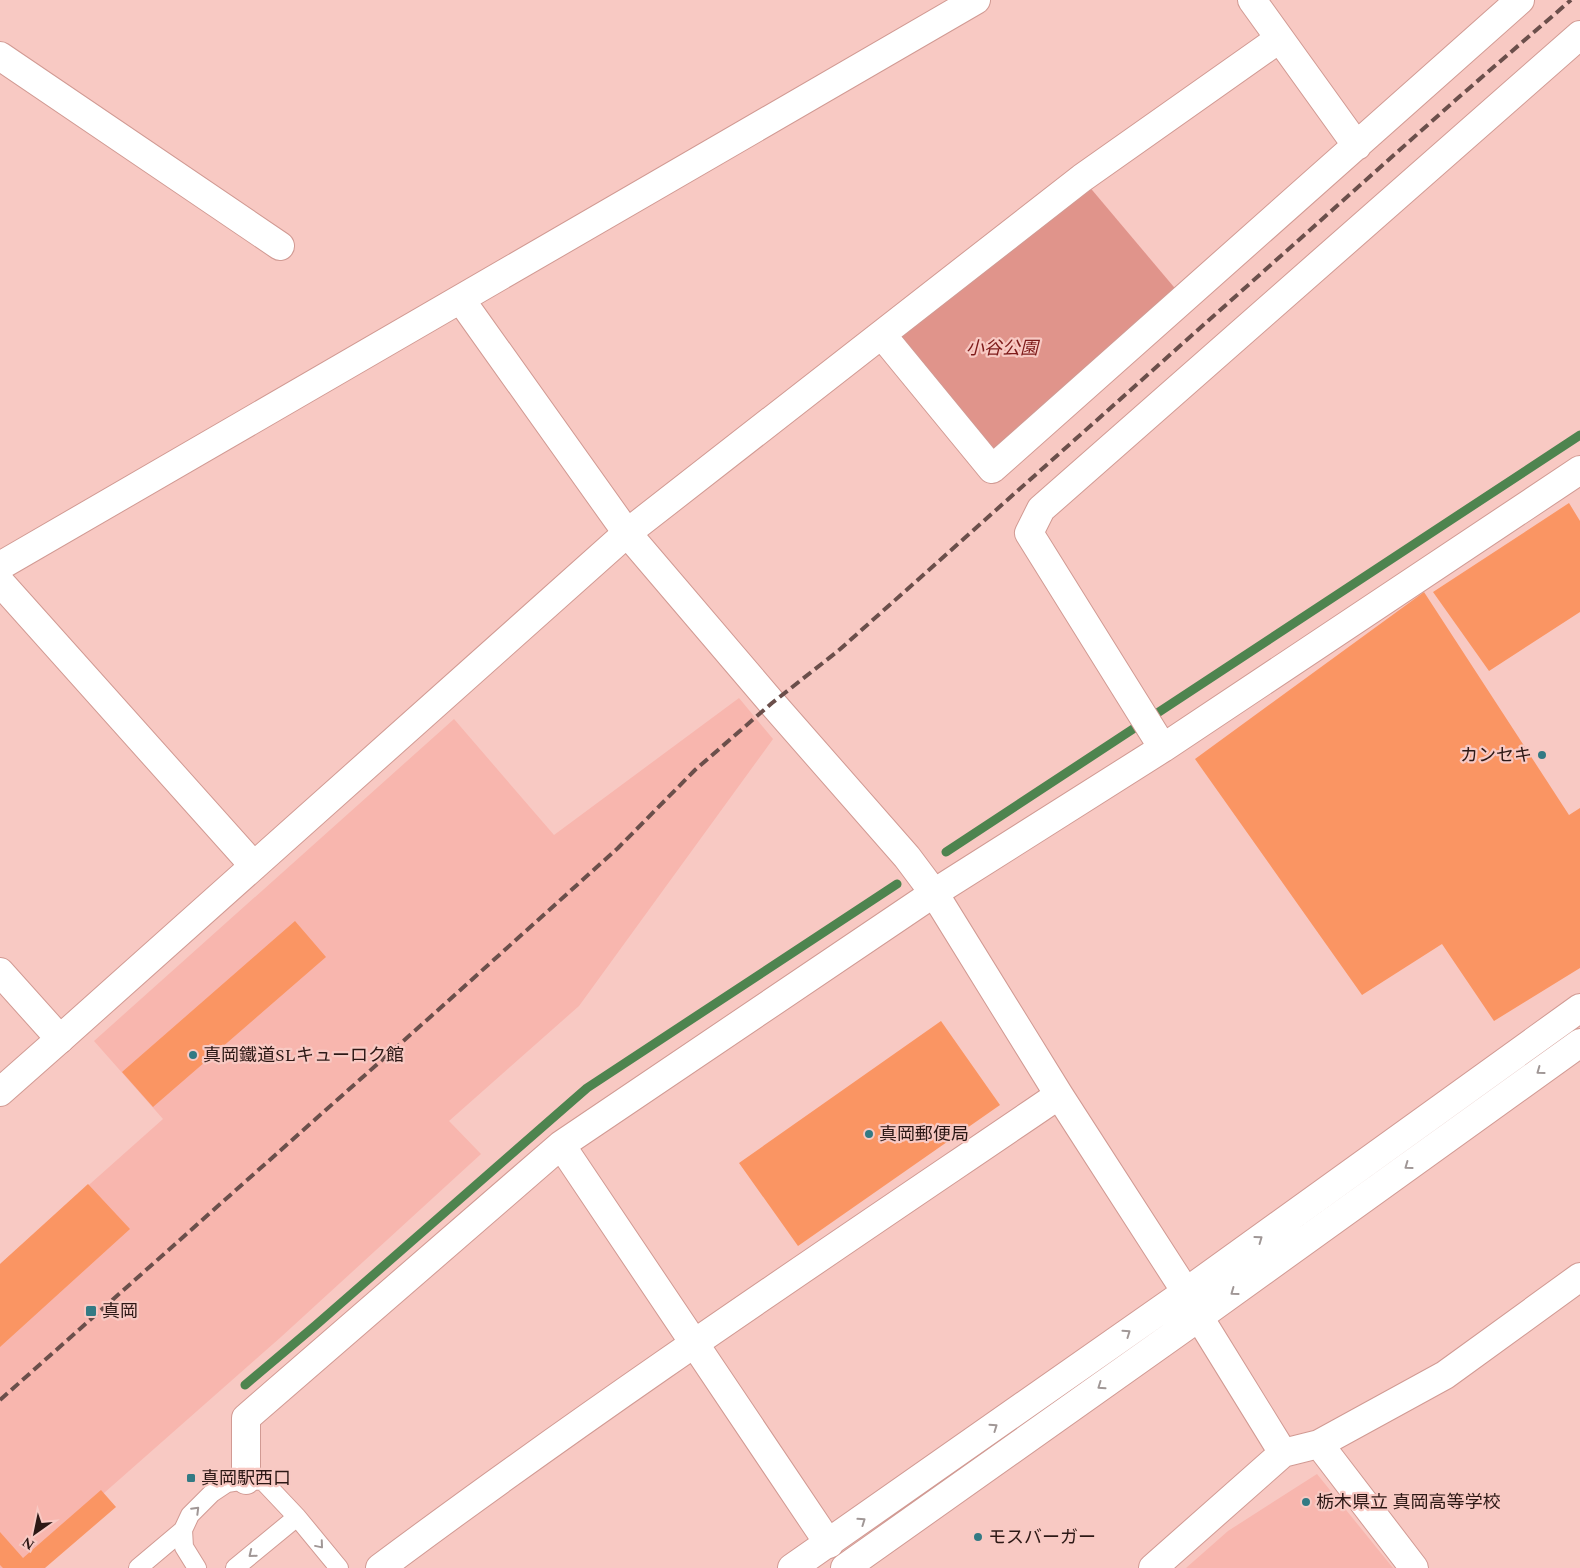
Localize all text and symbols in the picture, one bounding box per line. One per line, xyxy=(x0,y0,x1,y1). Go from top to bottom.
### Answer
park label: 小谷公園 xyxy=(966,335,1041,362)
place label: カンセキ xyxy=(1460,742,1532,769)
marker: カンセキ xyxy=(1536,749,1548,761)
place label: 真岡鐵道SLキューロク館 xyxy=(203,1042,404,1069)
marker: 真岡鐵道SLキューロク館 xyxy=(187,1049,199,1061)
one-way arrow xyxy=(1537,1065,1546,1074)
place label: 真岡郵便局 xyxy=(879,1121,969,1148)
marker: 真岡郵便局 xyxy=(863,1128,875,1140)
one-way arrow xyxy=(1405,1160,1414,1169)
one-way arrow xyxy=(1254,1236,1263,1245)
one-way arrow xyxy=(1231,1286,1240,1294)
place label: 真岡 xyxy=(102,1298,138,1325)
marker: 真岡 xyxy=(84,1304,98,1318)
one-way arrow xyxy=(1121,1330,1131,1339)
one-way arrow xyxy=(1098,1380,1107,1389)
one-way arrow xyxy=(989,1424,998,1433)
place label: 真岡駅西口 xyxy=(201,1465,291,1492)
marker: 真岡駅西口 xyxy=(185,1472,197,1484)
place label: 栃木県立 真岡高等学校 xyxy=(1316,1489,1501,1516)
marker: 栃木県立 真岡高等学校 xyxy=(1300,1496,1312,1508)
one-way arrow xyxy=(190,1506,199,1515)
north arrow xyxy=(10,1508,60,1558)
one-way arrow xyxy=(856,1518,865,1527)
place label: モスバーガー xyxy=(988,1524,1096,1551)
marker: モスバーガー xyxy=(972,1531,984,1543)
text: N xyxy=(18,1532,39,1555)
one-way arrow xyxy=(314,1539,323,1548)
one-way arrow xyxy=(249,1548,258,1557)

